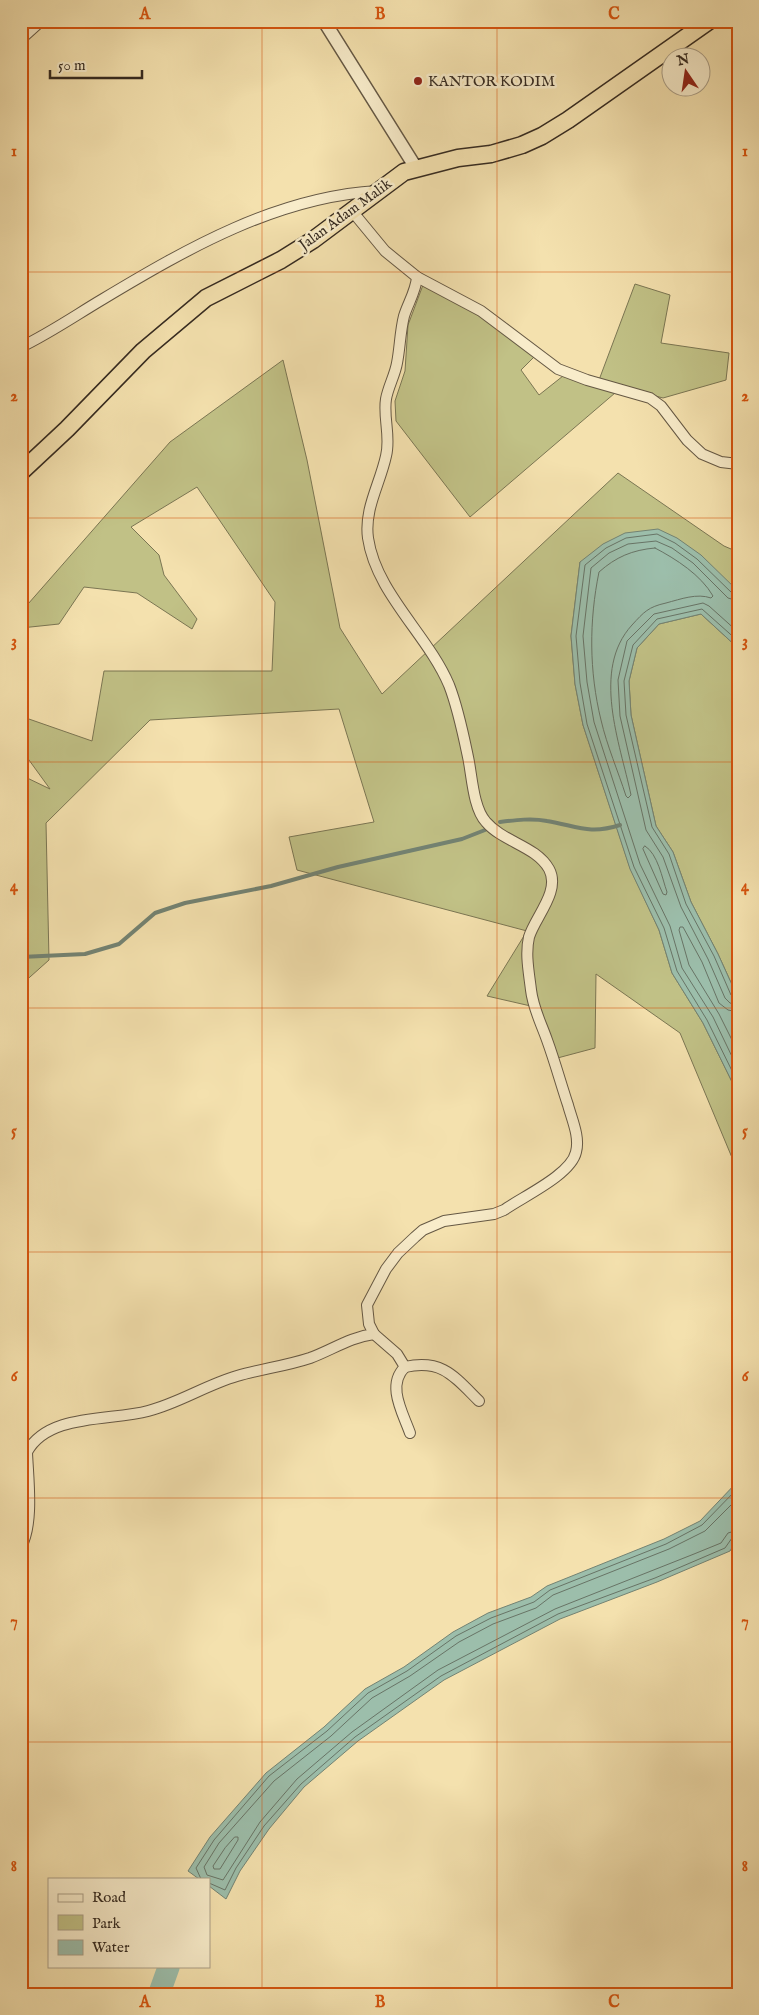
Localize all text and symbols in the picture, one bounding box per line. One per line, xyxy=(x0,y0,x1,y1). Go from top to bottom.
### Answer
text: A xyxy=(139,5,152,25)
text: B xyxy=(375,5,386,25)
text: C xyxy=(608,5,620,25)
scale bar xyxy=(50,48,142,80)
north arrow xyxy=(662,48,712,98)
text: N xyxy=(674,50,691,71)
text: 50 m xyxy=(58,56,86,75)
place label: KANTOR KODIM xyxy=(428,72,555,91)
marker: KANTOR KODIM xyxy=(412,75,424,87)
text: 1 xyxy=(11,142,17,162)
text: 1 xyxy=(742,142,748,162)
street label: Jalan Adam Malik xyxy=(293,174,396,256)
text: 2 xyxy=(10,387,18,407)
text: 2 xyxy=(741,387,749,407)
text: 3 xyxy=(11,632,17,652)
text: 3 xyxy=(742,632,748,652)
text: 4 xyxy=(10,877,19,897)
text: 4 xyxy=(741,877,750,897)
text: 5 xyxy=(11,1122,17,1142)
text: 5 xyxy=(742,1122,748,1142)
text: 6 xyxy=(11,1367,19,1387)
text: 6 xyxy=(742,1367,750,1387)
text: 7 xyxy=(10,1612,18,1632)
text: 7 xyxy=(741,1612,749,1632)
text: 8 xyxy=(11,1857,17,1877)
text: 8 xyxy=(742,1857,748,1877)
legend xyxy=(48,1878,210,1968)
text: Road xyxy=(92,1888,127,1907)
text: Park xyxy=(92,1914,122,1933)
text: Water xyxy=(92,1938,130,1957)
text: A xyxy=(139,1993,152,2013)
text: B xyxy=(375,1993,386,2013)
text: C xyxy=(608,1993,620,2013)

